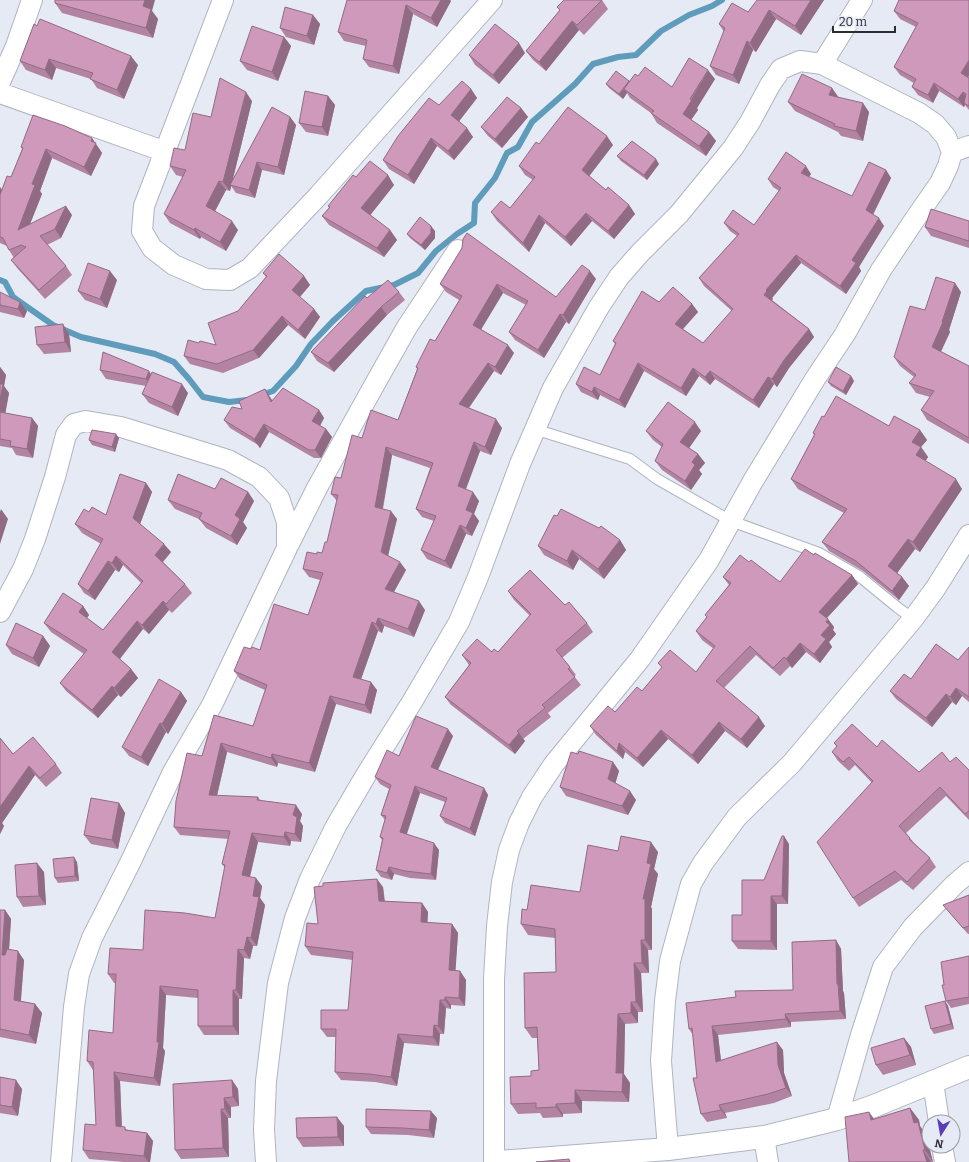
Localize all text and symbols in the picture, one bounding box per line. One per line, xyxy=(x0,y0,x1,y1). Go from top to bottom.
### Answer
scale bar xyxy=(833,8,895,34)
text: 20 m xyxy=(839,15,868,29)
north arrow xyxy=(921,1114,961,1154)
text: N xyxy=(933,1136,945,1151)

